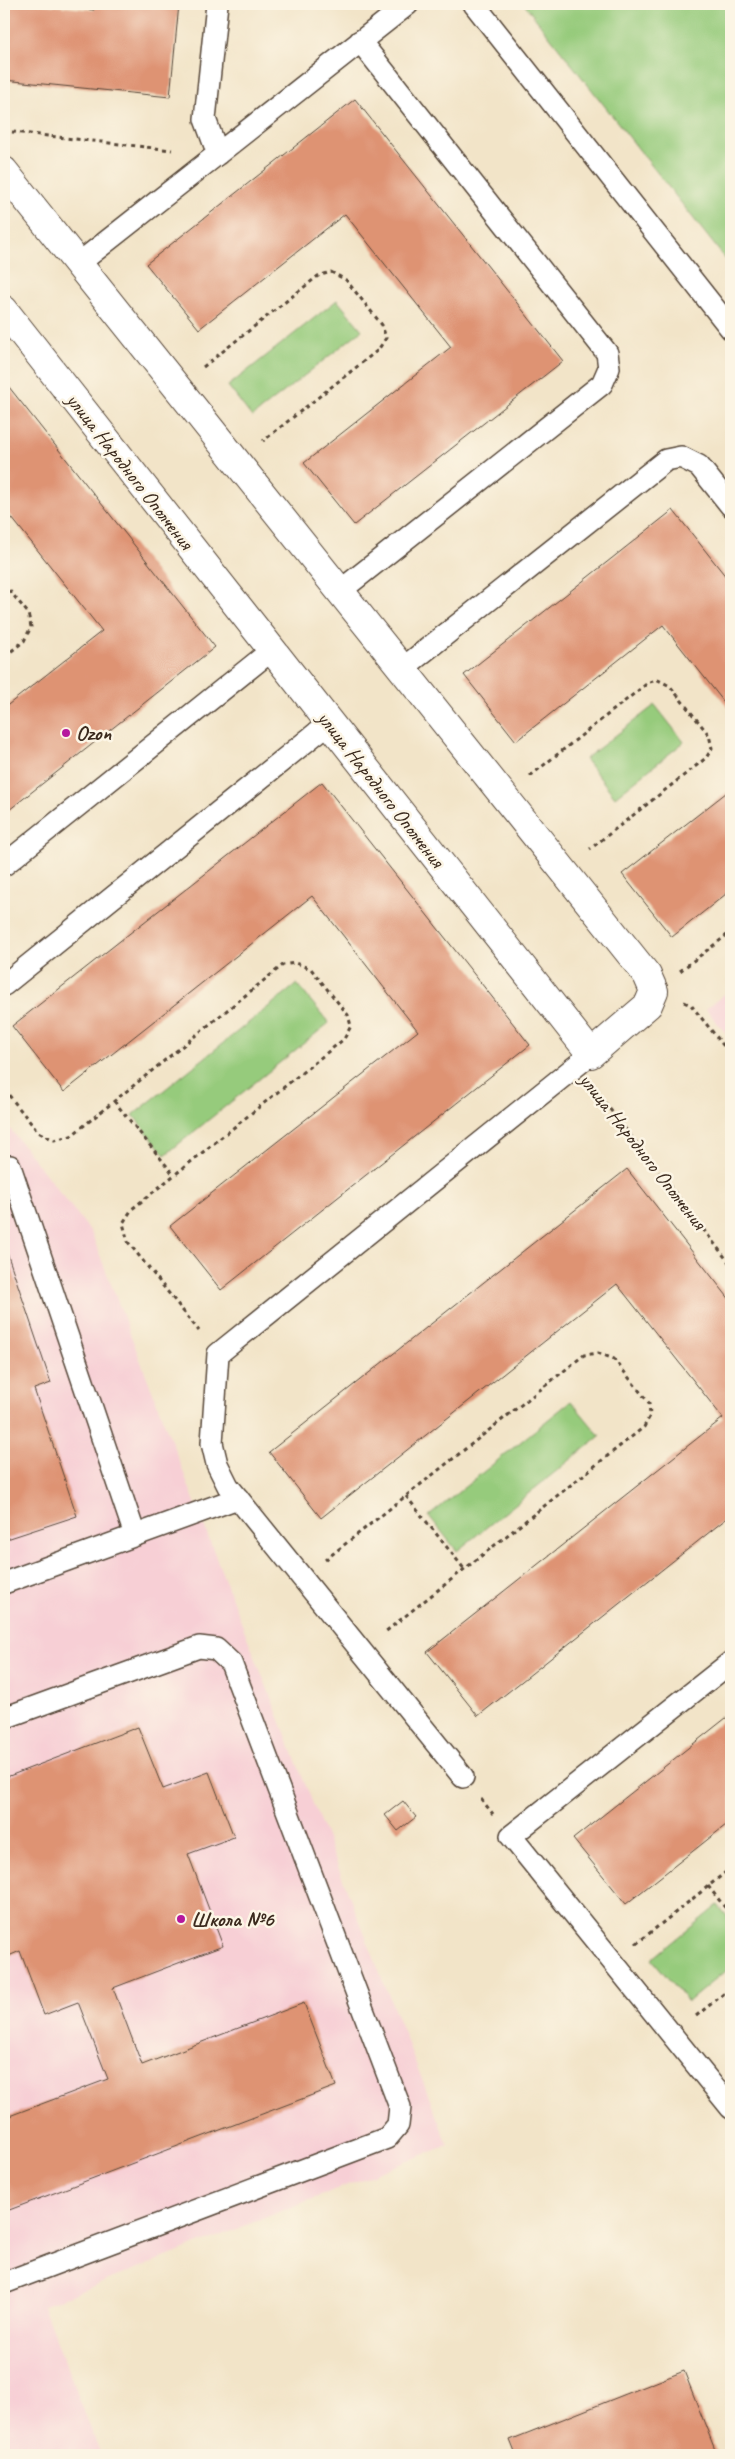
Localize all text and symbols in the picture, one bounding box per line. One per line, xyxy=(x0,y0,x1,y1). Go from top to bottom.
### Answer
street label: улица Народного Ополчения xyxy=(60,386,200,556)
street label: улица Народного Ополчения xyxy=(311,704,451,874)
place label: Ozon xyxy=(76,720,111,746)
marker: Ozon xyxy=(60,727,72,739)
street label: улица Народного Ополчения xyxy=(573,1066,713,1236)
place label: Школа №6 xyxy=(191,1906,276,1932)
marker: Школа №6 xyxy=(175,1913,187,1925)

